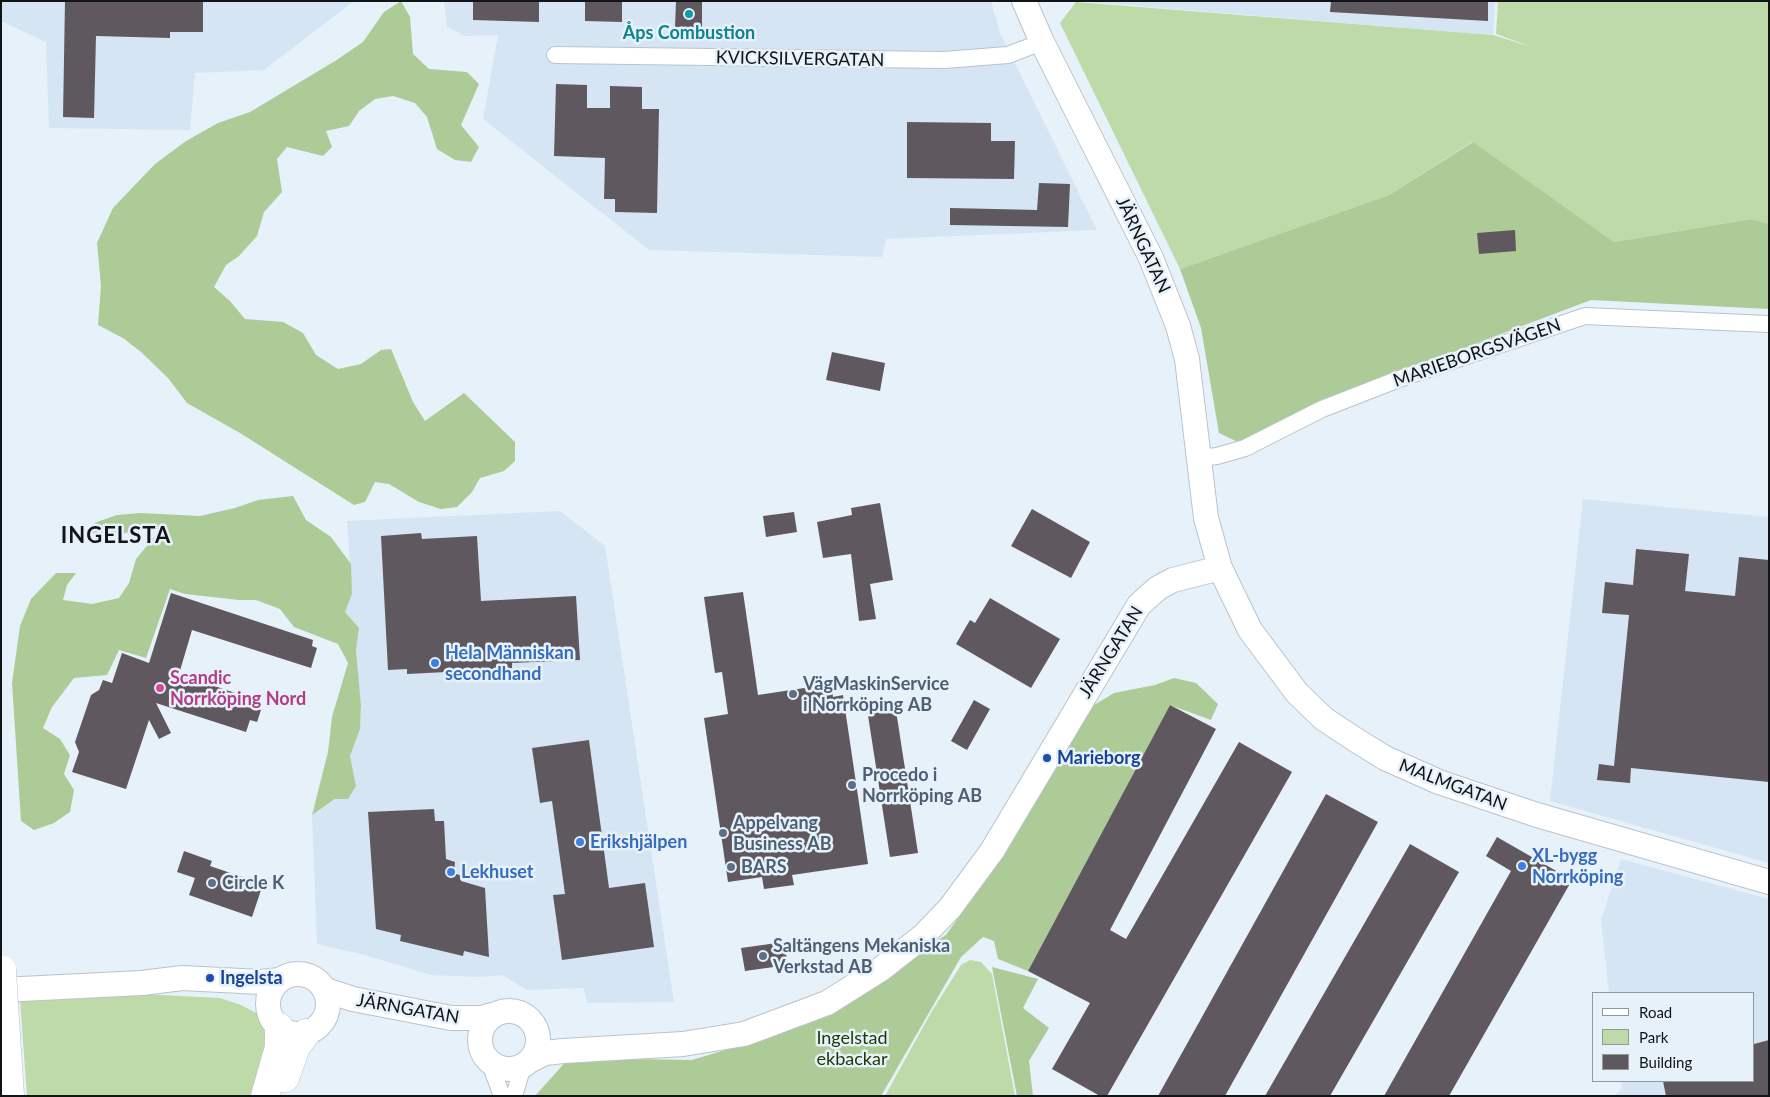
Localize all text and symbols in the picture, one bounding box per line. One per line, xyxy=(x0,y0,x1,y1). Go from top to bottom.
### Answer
marker: Åps Combustion xyxy=(683,8,695,20)
place label: Åps Combustion xyxy=(623,22,755,44)
street label: KVICKSILVERGATAN xyxy=(716,47,884,71)
street label: JÄRNGATAN xyxy=(1111,193,1175,297)
street label: MARIEBORGSVÄGEN xyxy=(1390,314,1564,392)
district label: INGELSTA xyxy=(60,523,172,549)
street label: JÄRNGATAN xyxy=(1074,602,1148,702)
place label: Hela Människan secondhand xyxy=(445,642,574,684)
marker: Hela Människan secondhand xyxy=(429,657,441,669)
place label: Scandic Norrköping Nord xyxy=(170,667,306,710)
place label: VägMaskinService i Norrköping AB xyxy=(803,673,949,716)
marker: Scandic Norrköping Nord xyxy=(154,682,166,694)
marker: VägMaskinService i Norrköping AB xyxy=(787,688,799,700)
place label: Marieborg xyxy=(1057,747,1140,769)
marker: Marieborg xyxy=(1041,752,1053,764)
street label: MALMGATAN xyxy=(1396,754,1510,816)
place label: Procedo i Norrköping AB xyxy=(862,764,982,806)
marker: Procedo i Norrköping AB xyxy=(846,779,858,791)
place label: Appelvang Business AB xyxy=(733,812,832,854)
marker: Appelvang Business AB xyxy=(717,827,729,839)
place label: Erikshjälpen xyxy=(590,831,687,853)
marker: Erikshjälpen xyxy=(574,836,586,848)
place label: XL-bygg Norrköping xyxy=(1532,845,1623,888)
place label: BARS xyxy=(741,856,787,878)
marker: XL-bygg Norrköping xyxy=(1516,860,1528,872)
place label: Lekhuset xyxy=(461,861,534,883)
marker: BARS xyxy=(725,861,737,873)
marker: Lekhuset xyxy=(445,866,457,878)
place label: Circle K xyxy=(222,872,284,894)
marker: Circle K xyxy=(206,877,218,889)
place label: Saltängens Mekaniska Verkstad AB xyxy=(773,935,950,978)
marker: Saltängens Mekaniska Verkstad AB xyxy=(757,950,769,962)
place label: Ingelsta xyxy=(220,967,283,989)
marker: Ingelsta xyxy=(204,972,216,984)
street label: JÄRNGATAN xyxy=(355,989,461,1029)
legend xyxy=(1592,992,1755,1082)
text: Road xyxy=(1639,1003,1672,1021)
park label: Ingelstad ekbackar xyxy=(816,1027,888,1070)
text: Park xyxy=(1639,1028,1668,1046)
text: Building xyxy=(1639,1053,1692,1071)

